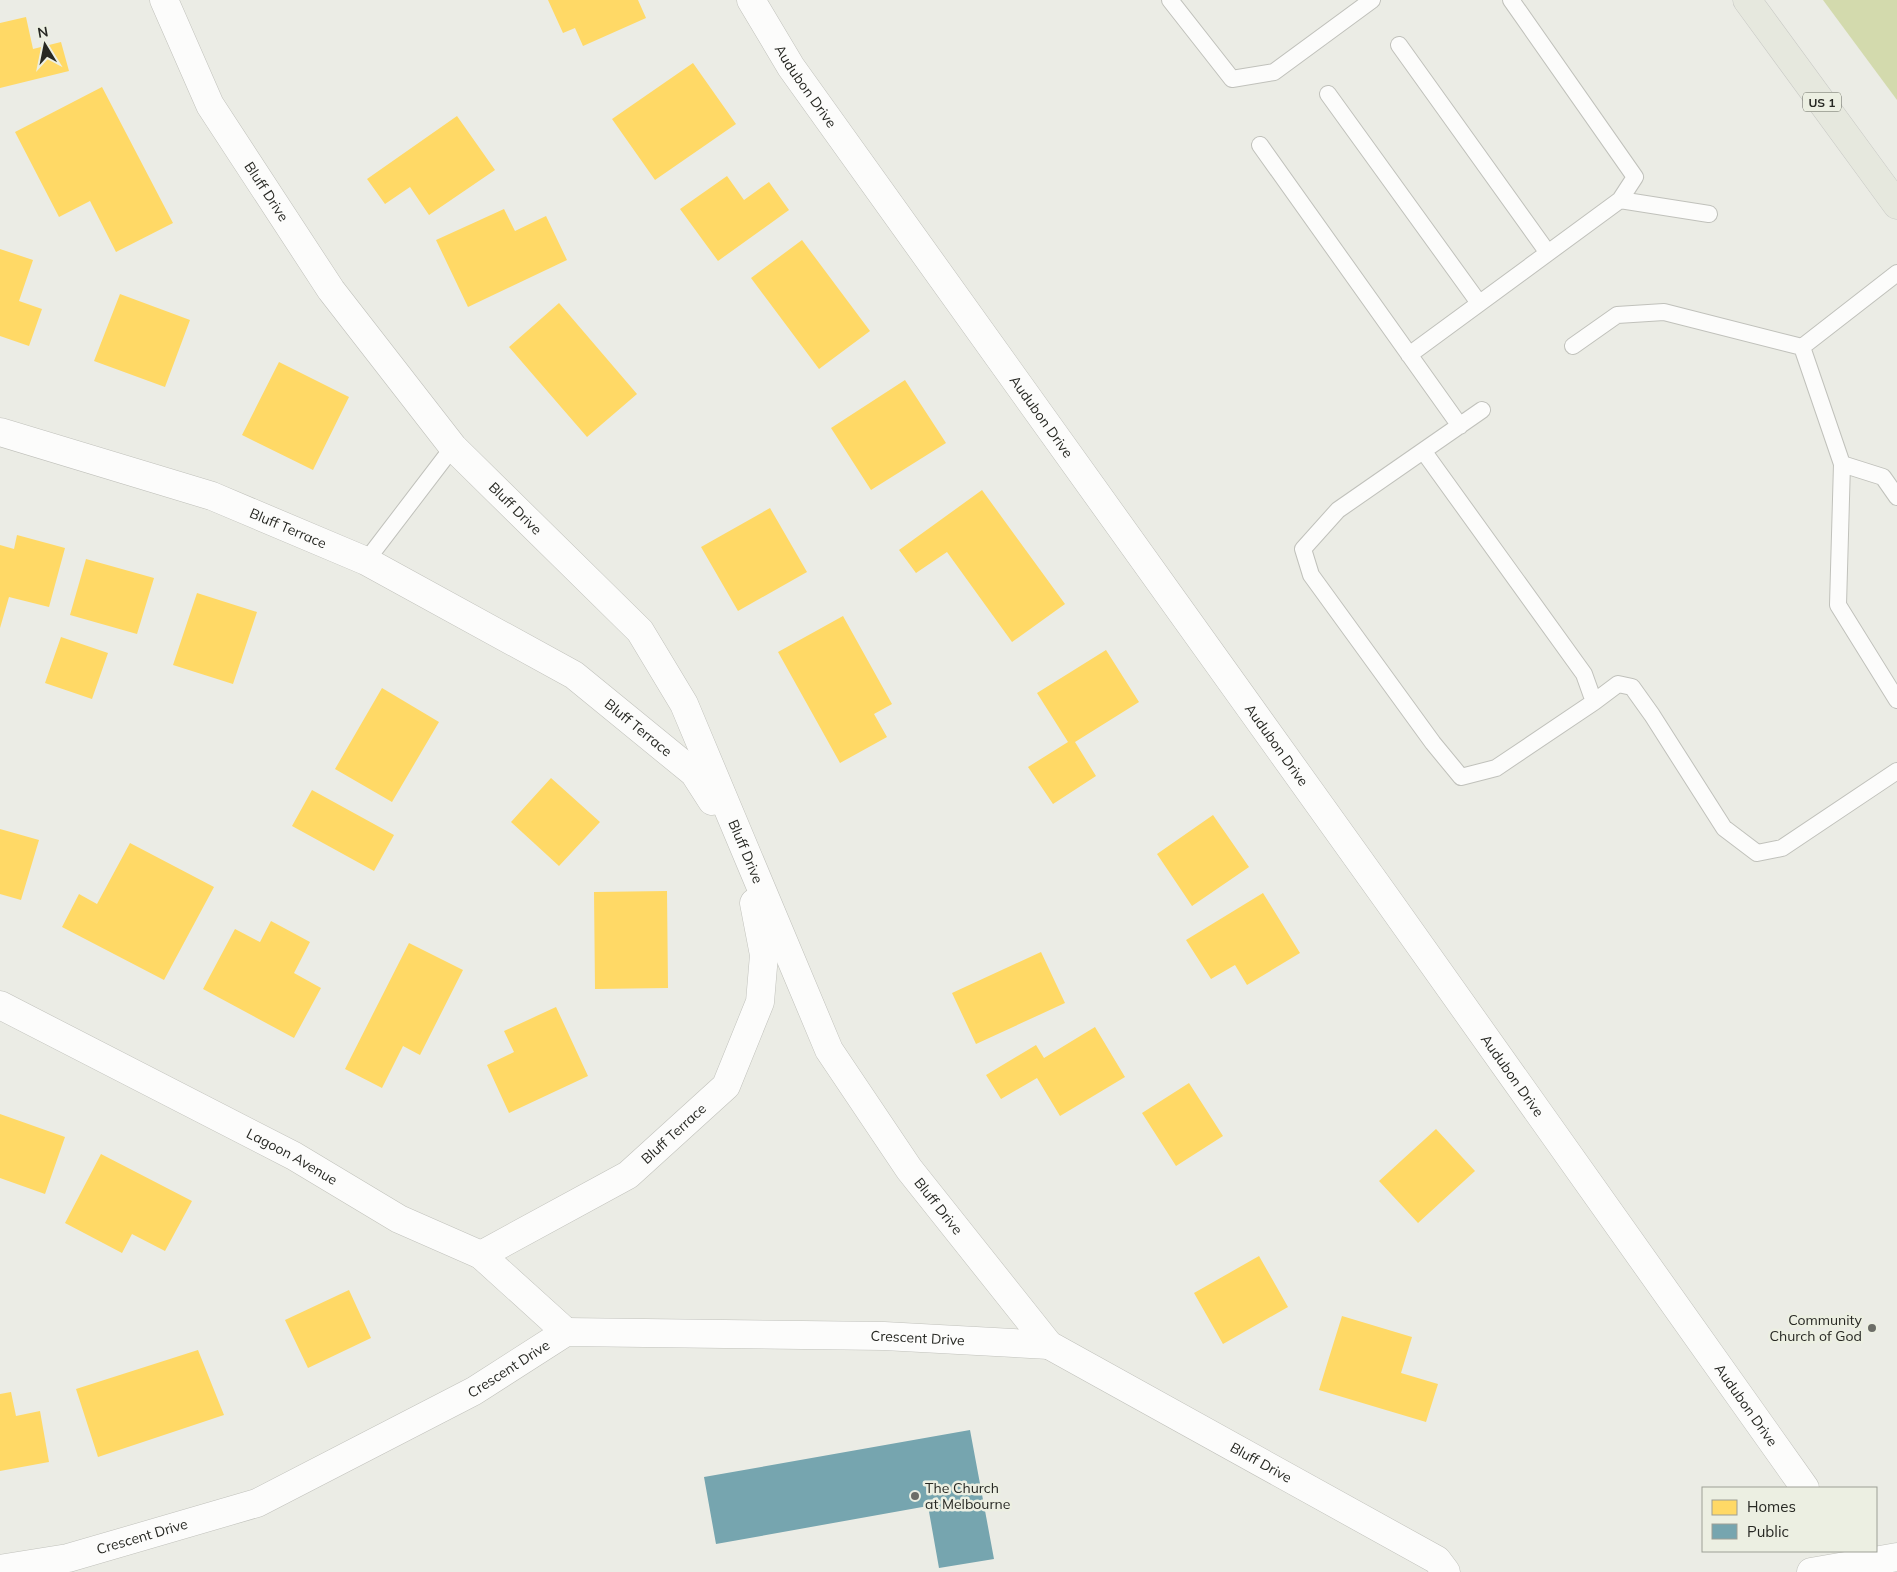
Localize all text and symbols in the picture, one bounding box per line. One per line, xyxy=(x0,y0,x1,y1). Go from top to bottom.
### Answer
north arrow xyxy=(20,20,70,70)
text: N xyxy=(36,22,50,42)
street label: Audubon Drive xyxy=(771,41,841,131)
road number: US 1 xyxy=(1803,92,1841,111)
street label: Bluff Drive xyxy=(241,158,293,225)
street label: Audubon Drive xyxy=(1006,372,1077,461)
street label: Bluff Drive xyxy=(485,478,546,539)
street label: Bluff Terrace xyxy=(247,504,329,552)
street label: Bluff Terrace xyxy=(601,695,676,760)
street label: Audubon Drive xyxy=(1241,700,1312,790)
street label: Bluff Drive xyxy=(724,817,767,886)
street label: Audubon Drive xyxy=(1477,1031,1548,1120)
street label: Bluff Terrace xyxy=(637,1099,710,1168)
street label: Lagoon Avenue xyxy=(244,1124,341,1189)
street label: Bluff Drive xyxy=(910,1174,967,1238)
place label: Community Church of God xyxy=(1769,1311,1863,1345)
marker: Community Church of God xyxy=(1866,1322,1878,1334)
street label: Crescent Drive xyxy=(871,1327,965,1349)
street label: Crescent Drive xyxy=(465,1336,553,1402)
street label: Audubon Drive xyxy=(1711,1360,1782,1450)
street label: Bluff Drive xyxy=(1227,1438,1295,1487)
place label: The Church at Melbourne xyxy=(925,1479,1010,1513)
legend xyxy=(1702,1487,1877,1552)
marker: The Church at Melbourne xyxy=(909,1490,921,1502)
text: Homes xyxy=(1747,1497,1796,1516)
street label: Crescent Drive xyxy=(94,1515,190,1558)
text: Public xyxy=(1747,1522,1789,1541)

